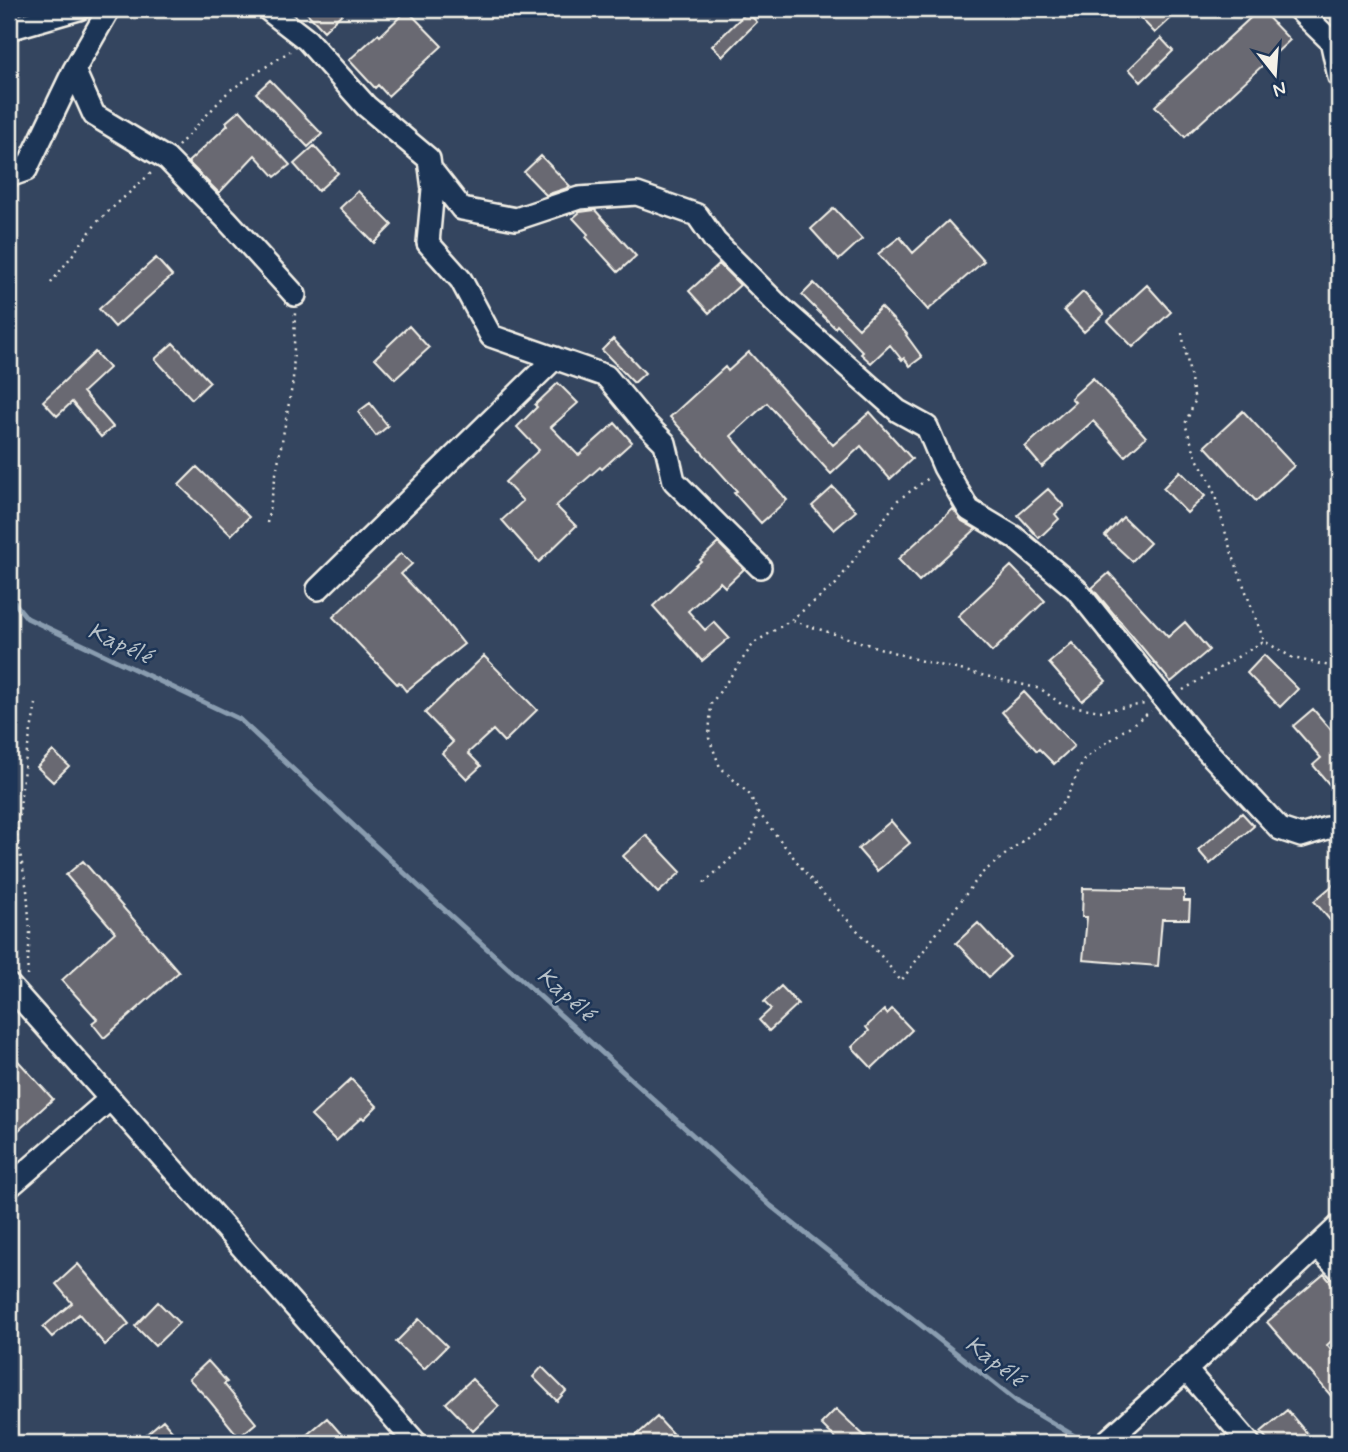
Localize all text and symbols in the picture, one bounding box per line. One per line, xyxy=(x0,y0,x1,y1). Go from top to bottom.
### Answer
north arrow xyxy=(1240,38,1310,108)
text: N xyxy=(1270,75,1289,103)
water label: Kapélé xyxy=(82,616,159,674)
water label: Kapélé xyxy=(530,961,603,1031)
water label: Kapélé xyxy=(958,1329,1033,1397)

